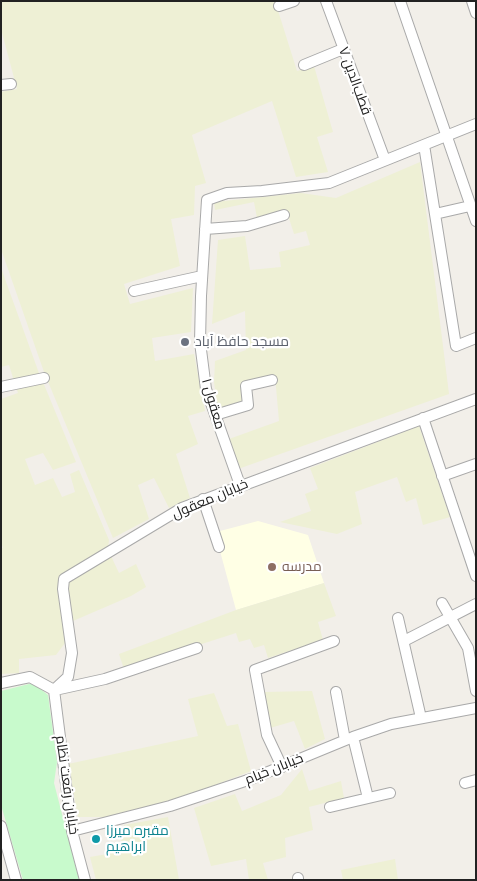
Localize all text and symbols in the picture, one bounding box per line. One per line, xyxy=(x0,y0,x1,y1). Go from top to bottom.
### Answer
street label: قطب‌الدین ۷ xyxy=(335,45,375,117)
place label: مسجد حافظ آباد xyxy=(195,334,289,350)
marker: مسجد حافظ آباد xyxy=(179,336,191,348)
street label: معقول ۱ xyxy=(198,377,228,431)
street label: خیابان معقول xyxy=(169,475,251,523)
place label: مدرسه xyxy=(282,559,322,575)
marker: مدرسه xyxy=(266,561,278,573)
street label: خیابان رفعت نظام xyxy=(52,734,82,836)
street label: خیابان خیام xyxy=(242,750,306,788)
place label: مقبره میرزا ابراهیم xyxy=(106,823,169,856)
marker: مقبره میرزا ابراهیم xyxy=(90,833,102,845)

